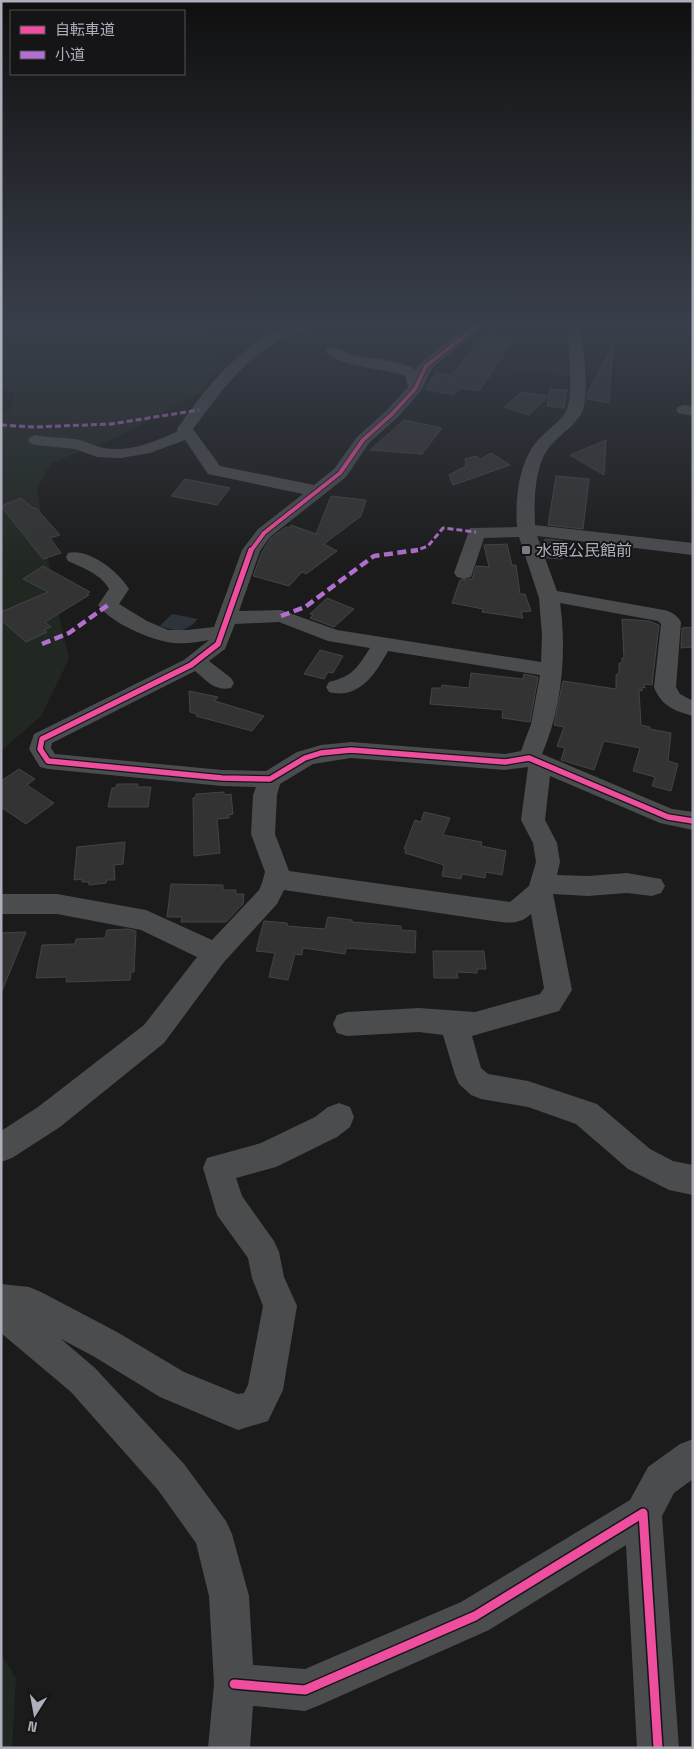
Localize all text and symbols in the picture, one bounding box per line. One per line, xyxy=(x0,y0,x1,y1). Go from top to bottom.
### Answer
legend xyxy=(10,10,185,75)
text: 自転車道 xyxy=(55,20,115,39)
text: 小道 xyxy=(55,45,85,64)
place label: 水頭公民館前 xyxy=(536,540,632,561)
marker: 水頭公民館前 xyxy=(520,544,532,556)
north arrow xyxy=(10,1689,60,1739)
text: N xyxy=(26,1717,39,1736)

